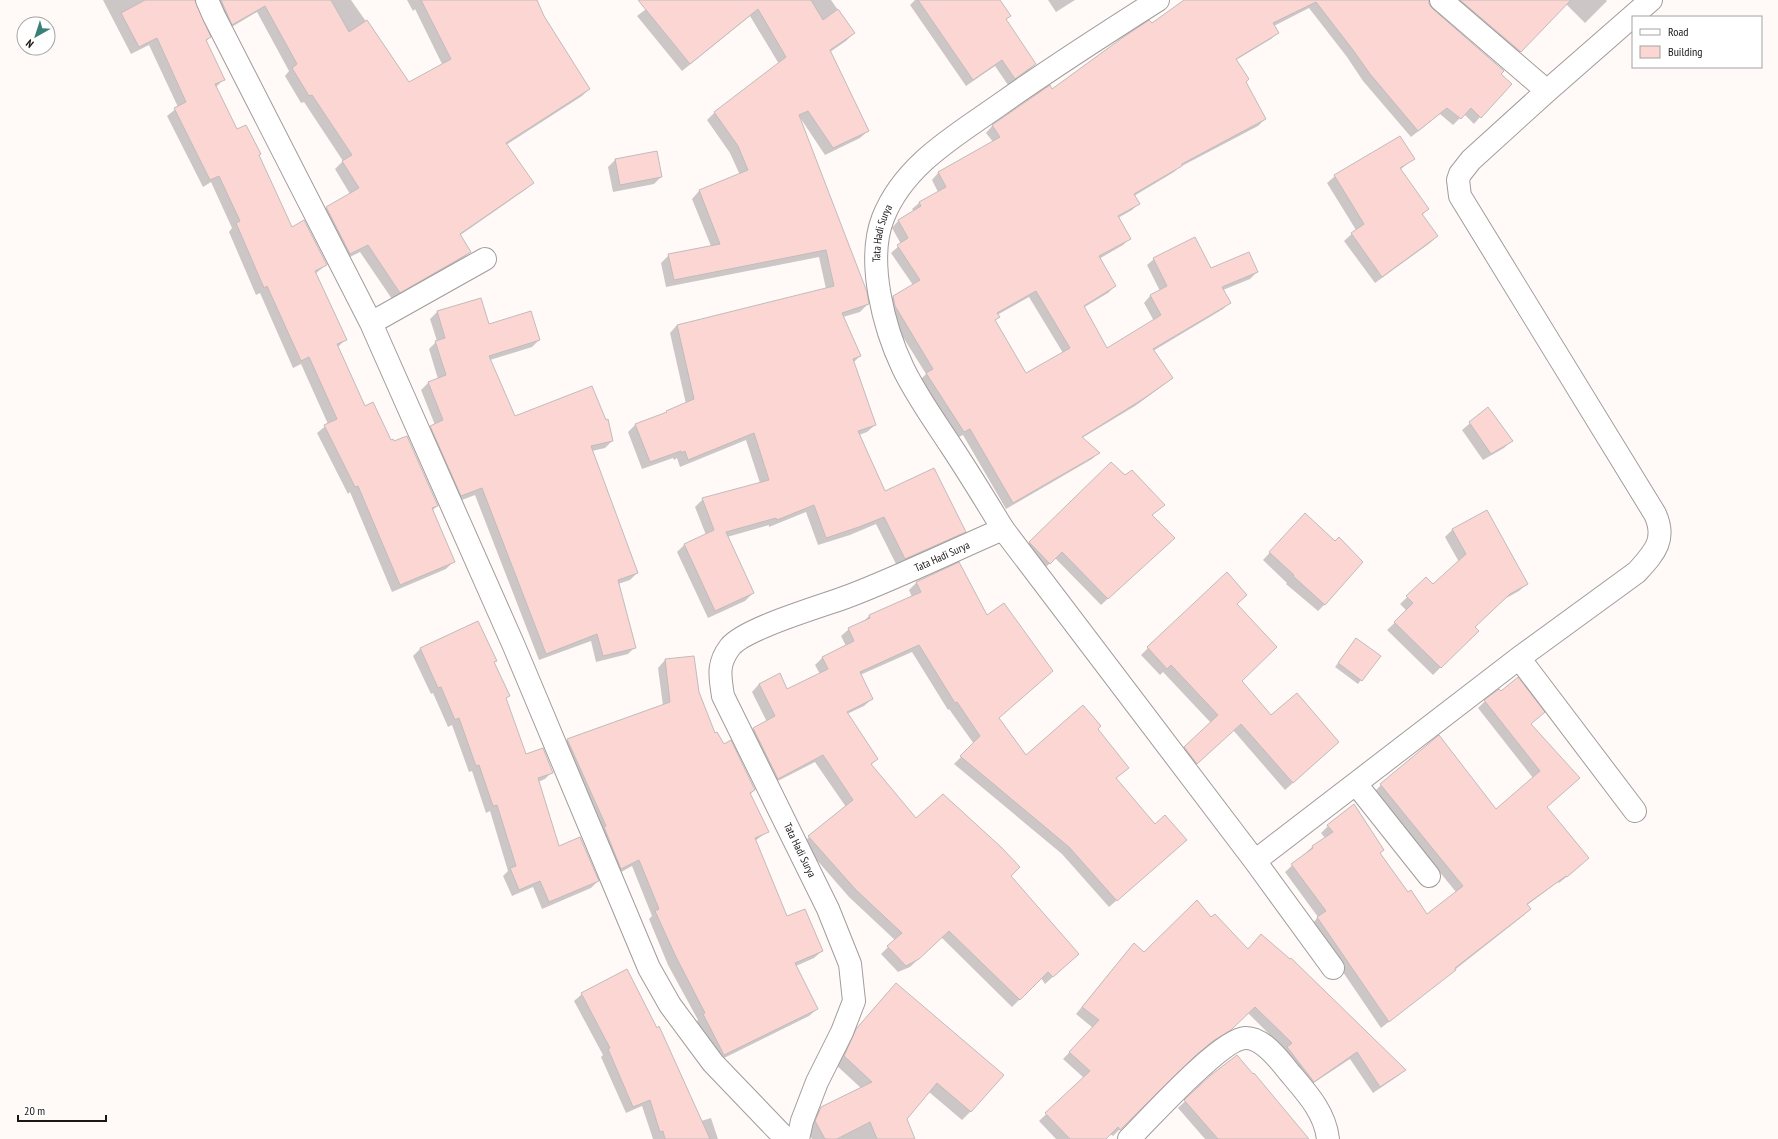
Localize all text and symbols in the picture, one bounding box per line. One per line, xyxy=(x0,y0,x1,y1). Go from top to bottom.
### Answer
north arrow xyxy=(16,16,56,56)
legend xyxy=(1632,16,1762,68)
text: Road xyxy=(1668,24,1688,39)
text: N xyxy=(23,36,36,51)
text: Building xyxy=(1668,44,1703,59)
street label: Tata Hadi Surya xyxy=(869,202,895,262)
street label: Tata Hadi Surya xyxy=(912,538,972,575)
street label: Tata Hadi Surya xyxy=(781,820,819,880)
scale bar xyxy=(18,1097,106,1123)
text: 20 m xyxy=(24,1103,45,1118)

